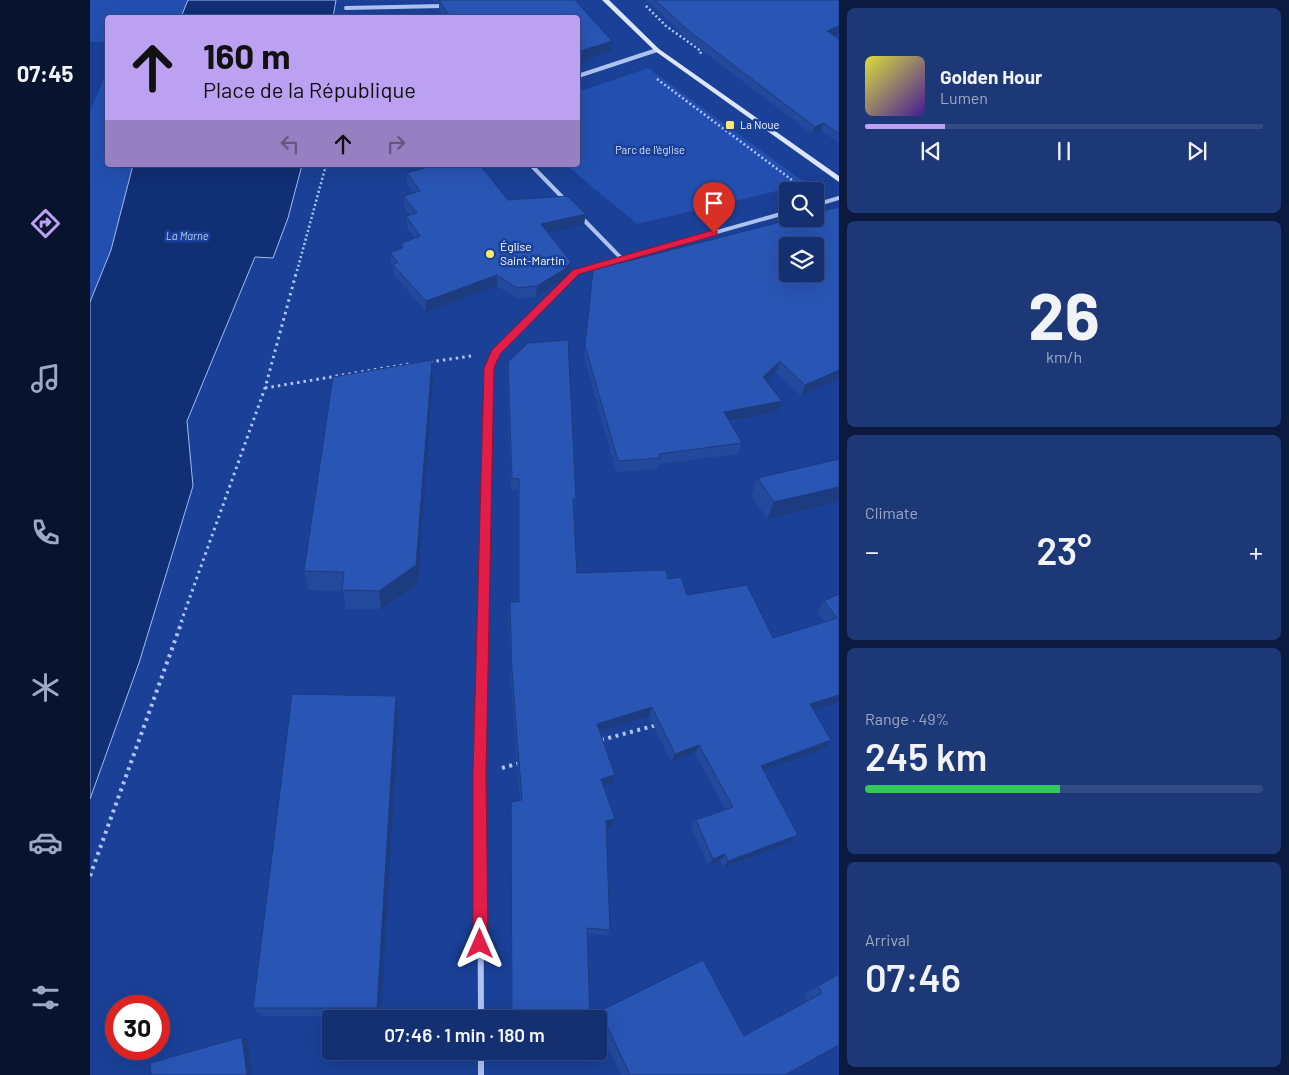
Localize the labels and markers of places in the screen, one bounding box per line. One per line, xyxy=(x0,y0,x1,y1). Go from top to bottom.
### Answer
place label: La Noue xyxy=(740,118,779,131)
marker: La Noue xyxy=(724,119,736,131)
pin xyxy=(693,182,735,233)
place label: Église Saint-Martin xyxy=(500,239,565,267)
marker: Église Saint-Martin xyxy=(484,248,496,260)

